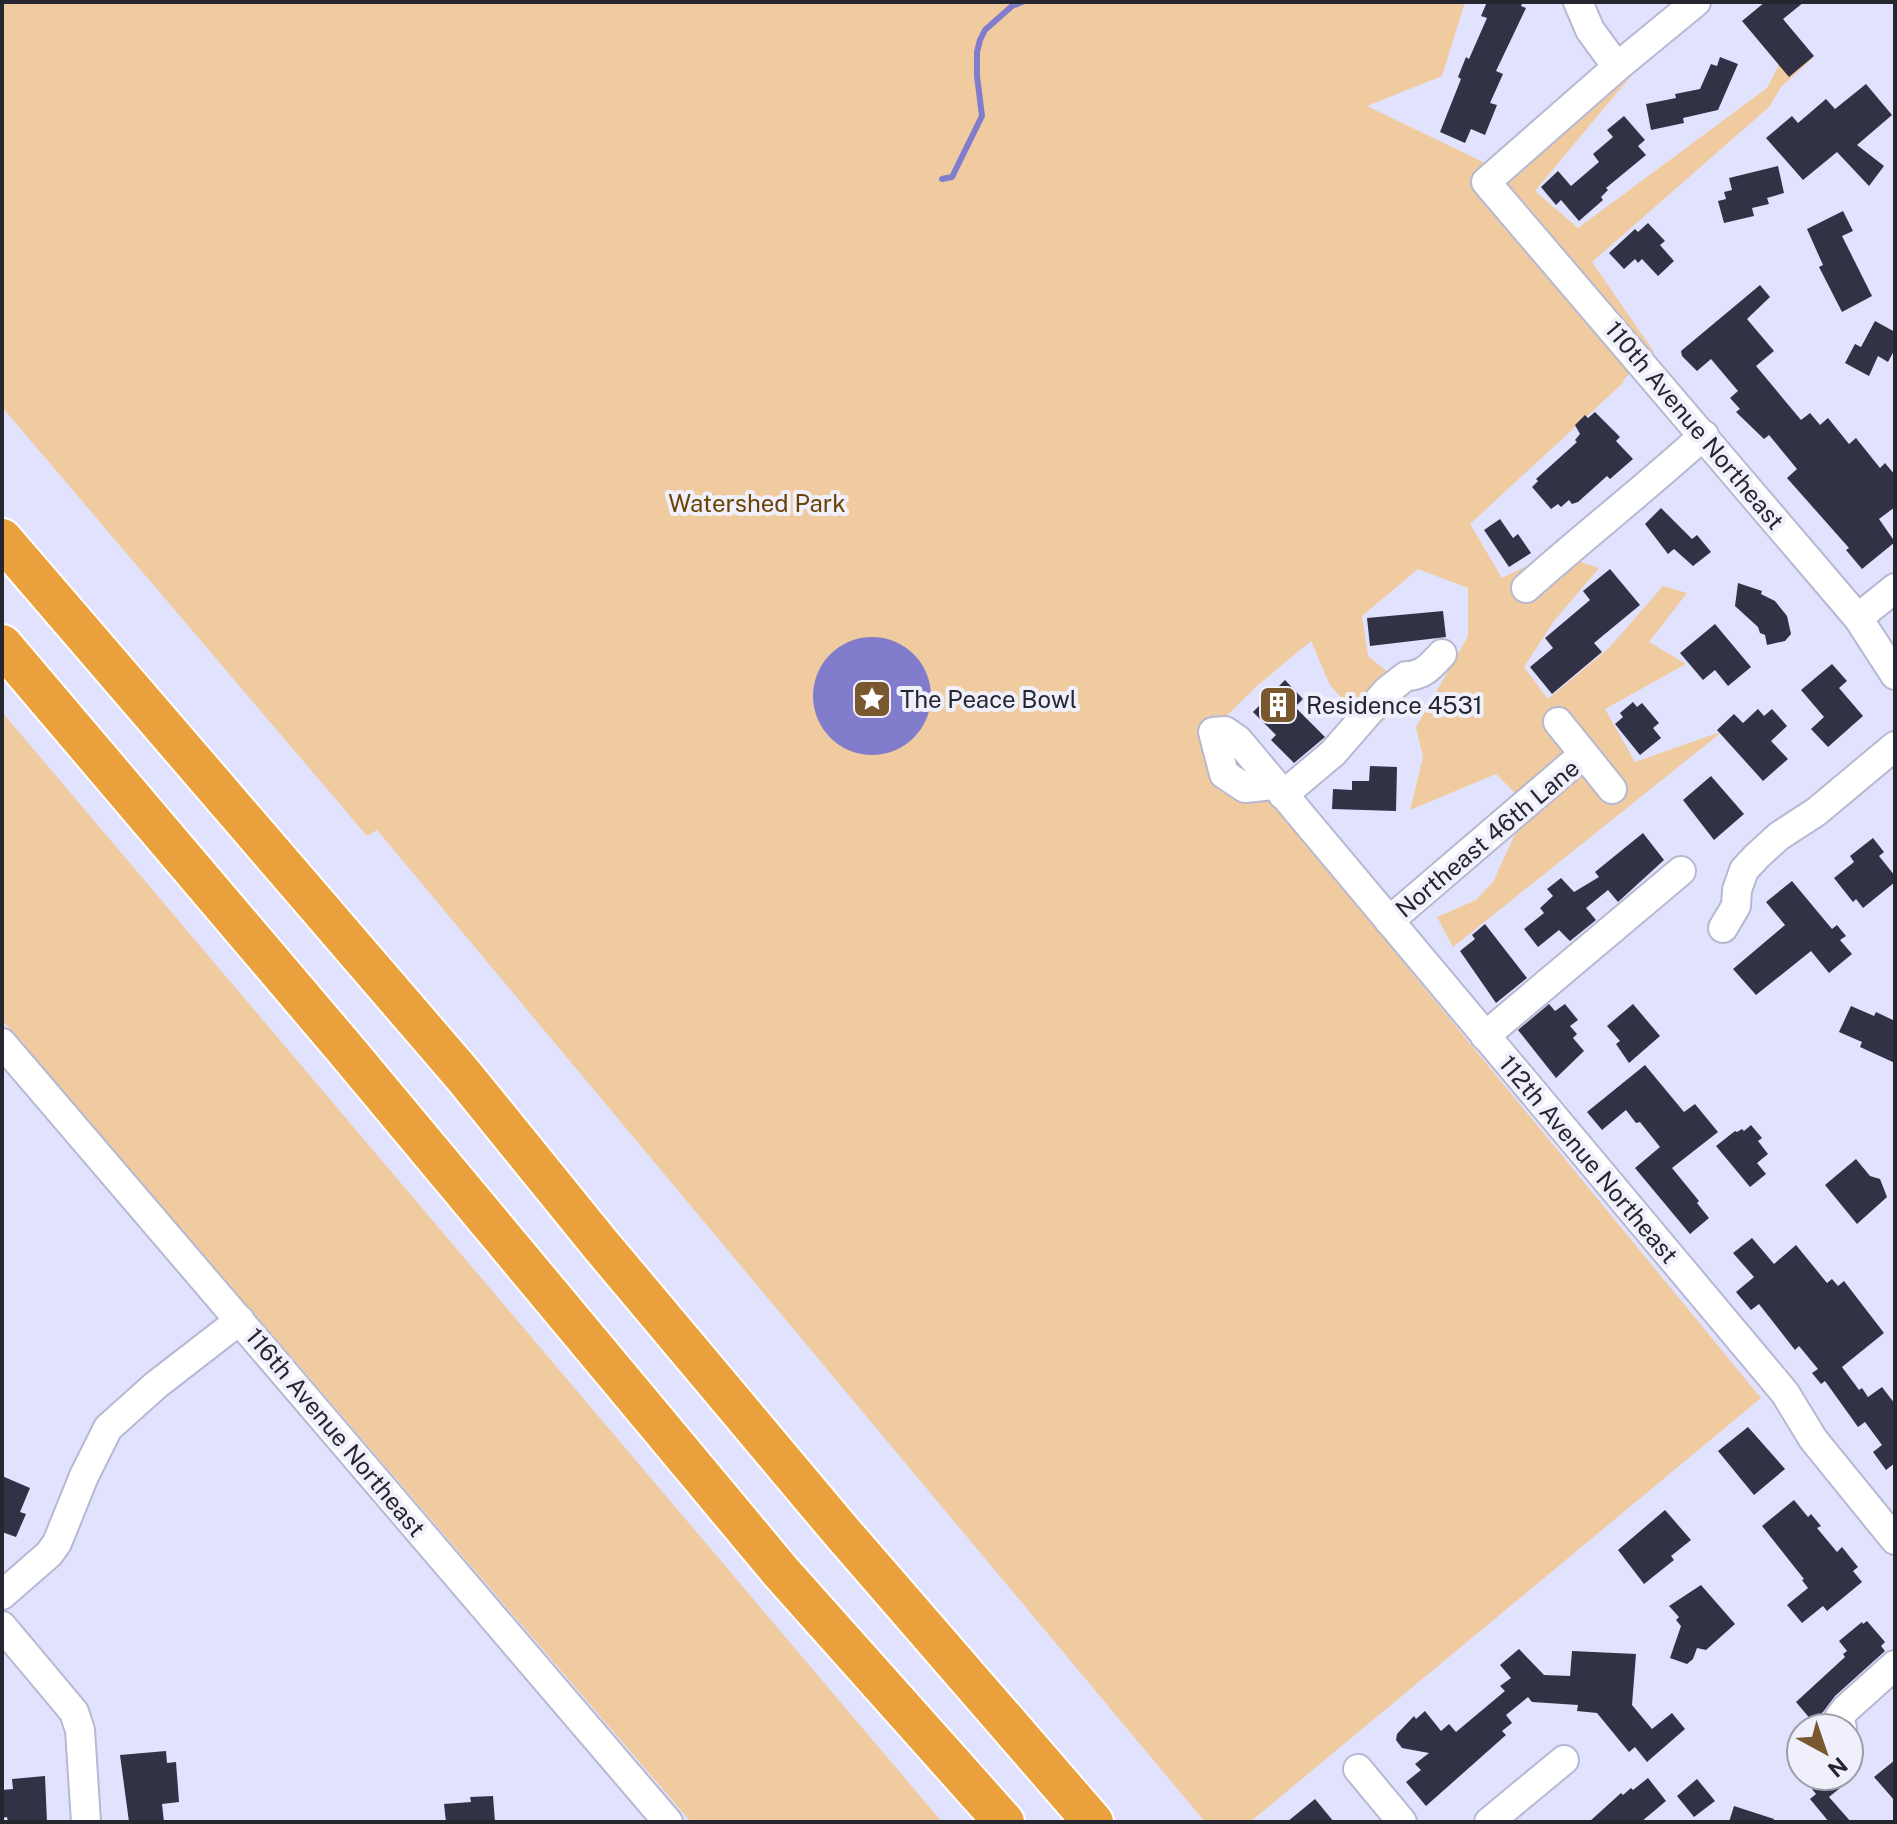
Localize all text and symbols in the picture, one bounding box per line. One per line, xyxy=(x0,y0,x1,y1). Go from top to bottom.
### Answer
street label: 110th Avenue Northeast xyxy=(1600,315,1790,535)
park label: Watershed Park xyxy=(668,489,846,517)
place icon: The Peace Bowl xyxy=(851,678,893,720)
building icon: Residence 4531 xyxy=(1257,684,1299,726)
place label: The Peace Bowl xyxy=(900,685,1077,713)
place label: Residence 4531 xyxy=(1306,691,1483,719)
street label: Northeast 46th Lane xyxy=(1390,753,1584,923)
street label: 112th Avenue Northeast xyxy=(1494,1049,1684,1269)
street label: 116th Avenue Northeast xyxy=(241,1322,431,1542)
north arrow xyxy=(1785,1712,1865,1792)
text: N xyxy=(1823,1752,1853,1783)

